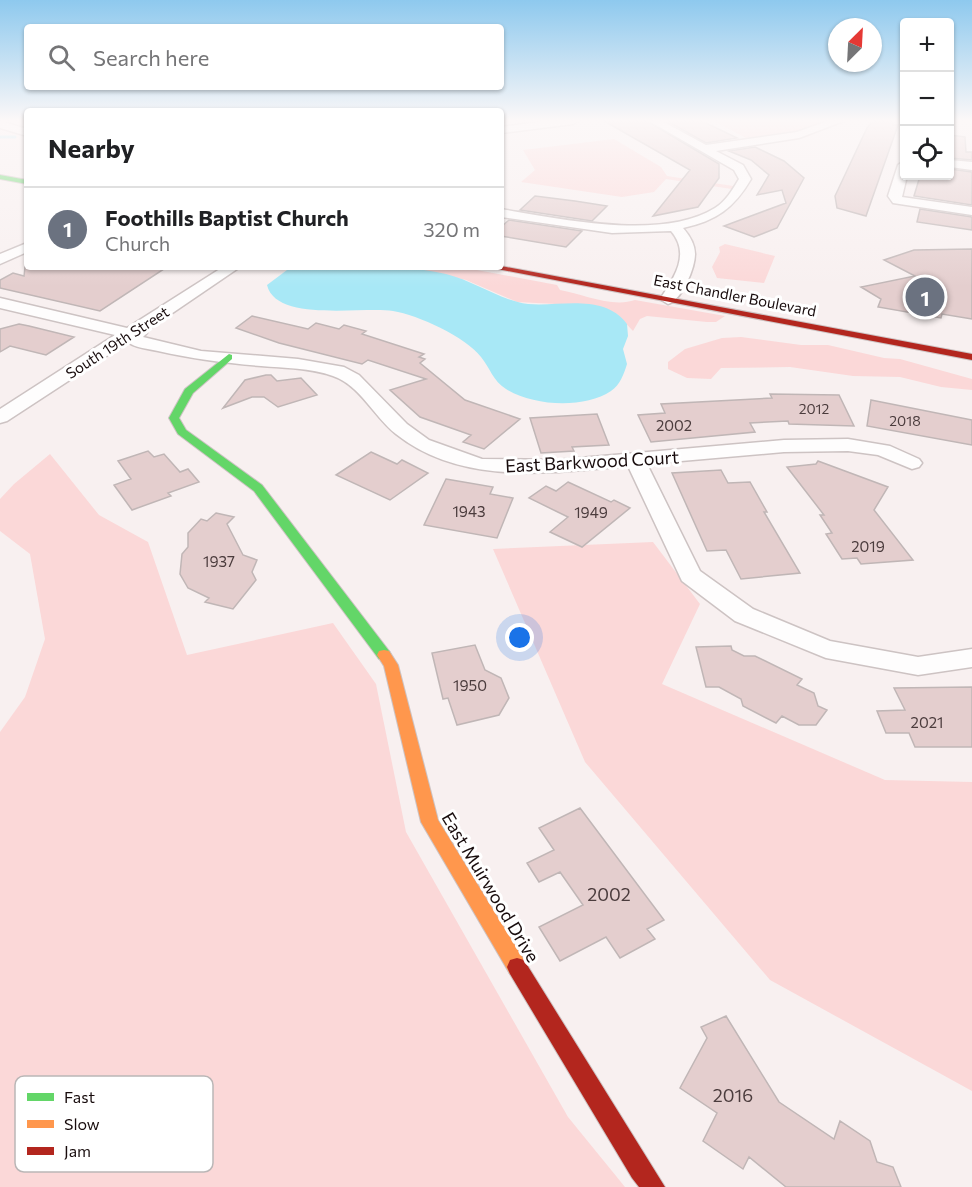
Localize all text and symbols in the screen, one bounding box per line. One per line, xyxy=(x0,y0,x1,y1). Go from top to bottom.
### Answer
north arrow xyxy=(828,18,882,72)
map controls xyxy=(900,18,954,180)
button: + xyxy=(900,18,954,72)
search box xyxy=(24,24,504,90)
icon: search xyxy=(45,41,78,74)
text: Search here xyxy=(93,44,209,71)
button: − xyxy=(900,72,954,126)
button: locate xyxy=(900,126,954,180)
text: Nearby xyxy=(48,132,135,163)
text: Foothills Baptist Church xyxy=(105,204,349,231)
text: 1 xyxy=(63,217,72,241)
text: 320 m xyxy=(423,217,480,241)
text: Church xyxy=(105,231,170,255)
street label: East Chandler Boulevard xyxy=(652,270,818,320)
pin: 1 xyxy=(906,274,944,320)
street label: South 19th Street xyxy=(62,302,172,382)
house number: 2012 xyxy=(799,400,830,417)
house number: 2018 xyxy=(889,412,921,429)
house number: 2002 xyxy=(656,416,692,434)
street label: East Barkwood Court xyxy=(504,445,680,477)
house number: 1943 xyxy=(452,502,486,520)
house number: 1949 xyxy=(574,503,608,521)
house number: 2019 xyxy=(851,537,885,555)
house number: 1937 xyxy=(203,552,235,570)
your location xyxy=(505,623,534,652)
house number: 1950 xyxy=(453,676,487,694)
house number: 2021 xyxy=(911,713,943,731)
street label: East Muirwood Drive xyxy=(438,808,544,966)
house number: 2002 xyxy=(587,883,631,905)
legend xyxy=(15,1076,213,1172)
house number: 2016 xyxy=(713,1084,753,1106)
text: Fast xyxy=(64,1087,95,1106)
text: Slow xyxy=(64,1114,100,1133)
text: Jam xyxy=(64,1141,91,1160)

